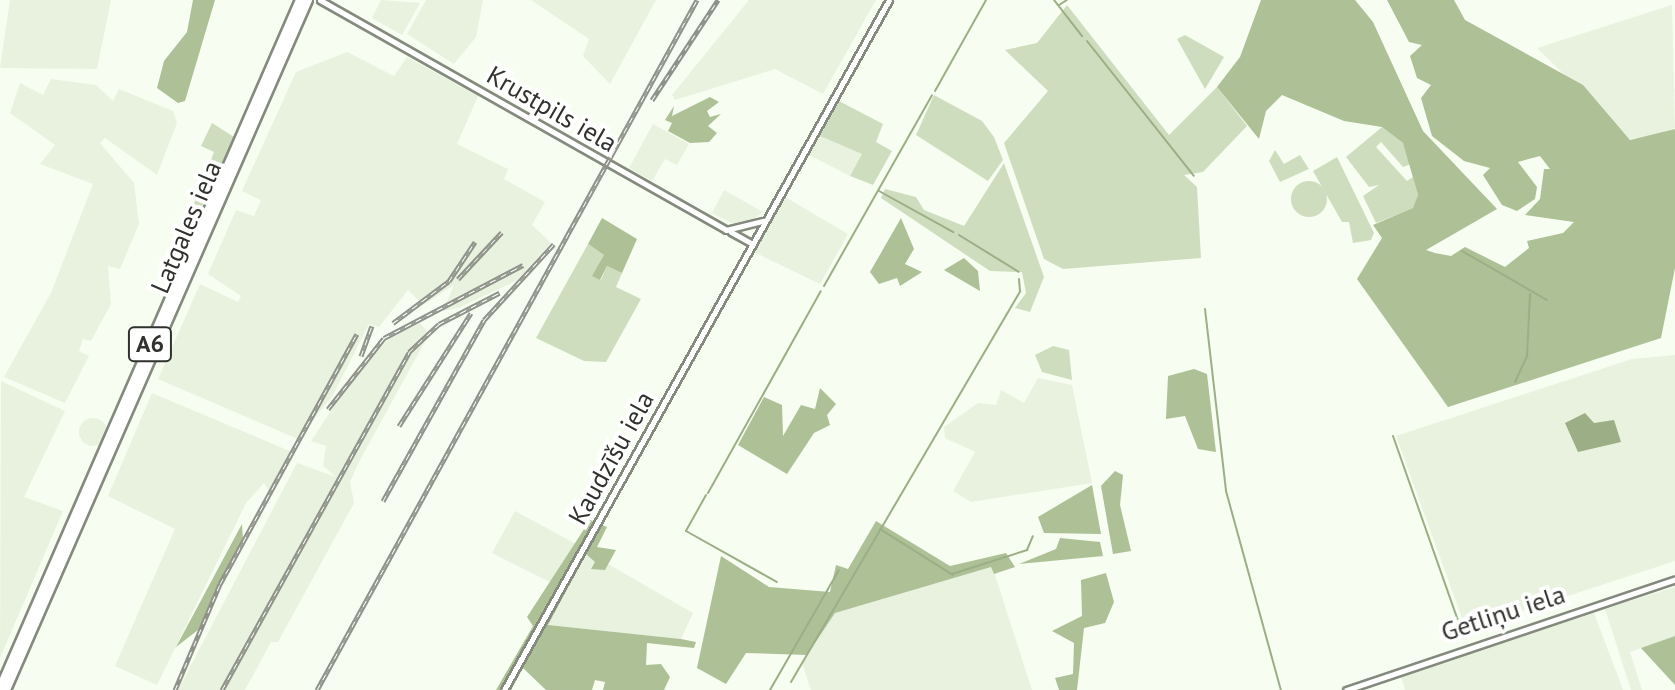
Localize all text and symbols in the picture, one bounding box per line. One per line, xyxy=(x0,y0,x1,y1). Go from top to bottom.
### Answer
street label: Krustpils iela xyxy=(481,59,623,159)
street label: Latgales iela xyxy=(144,156,228,298)
road number: A6 xyxy=(126,324,174,364)
street label: Kaudzīšu iela xyxy=(562,386,660,530)
street label: Getliņu iela xyxy=(1437,578,1569,648)

